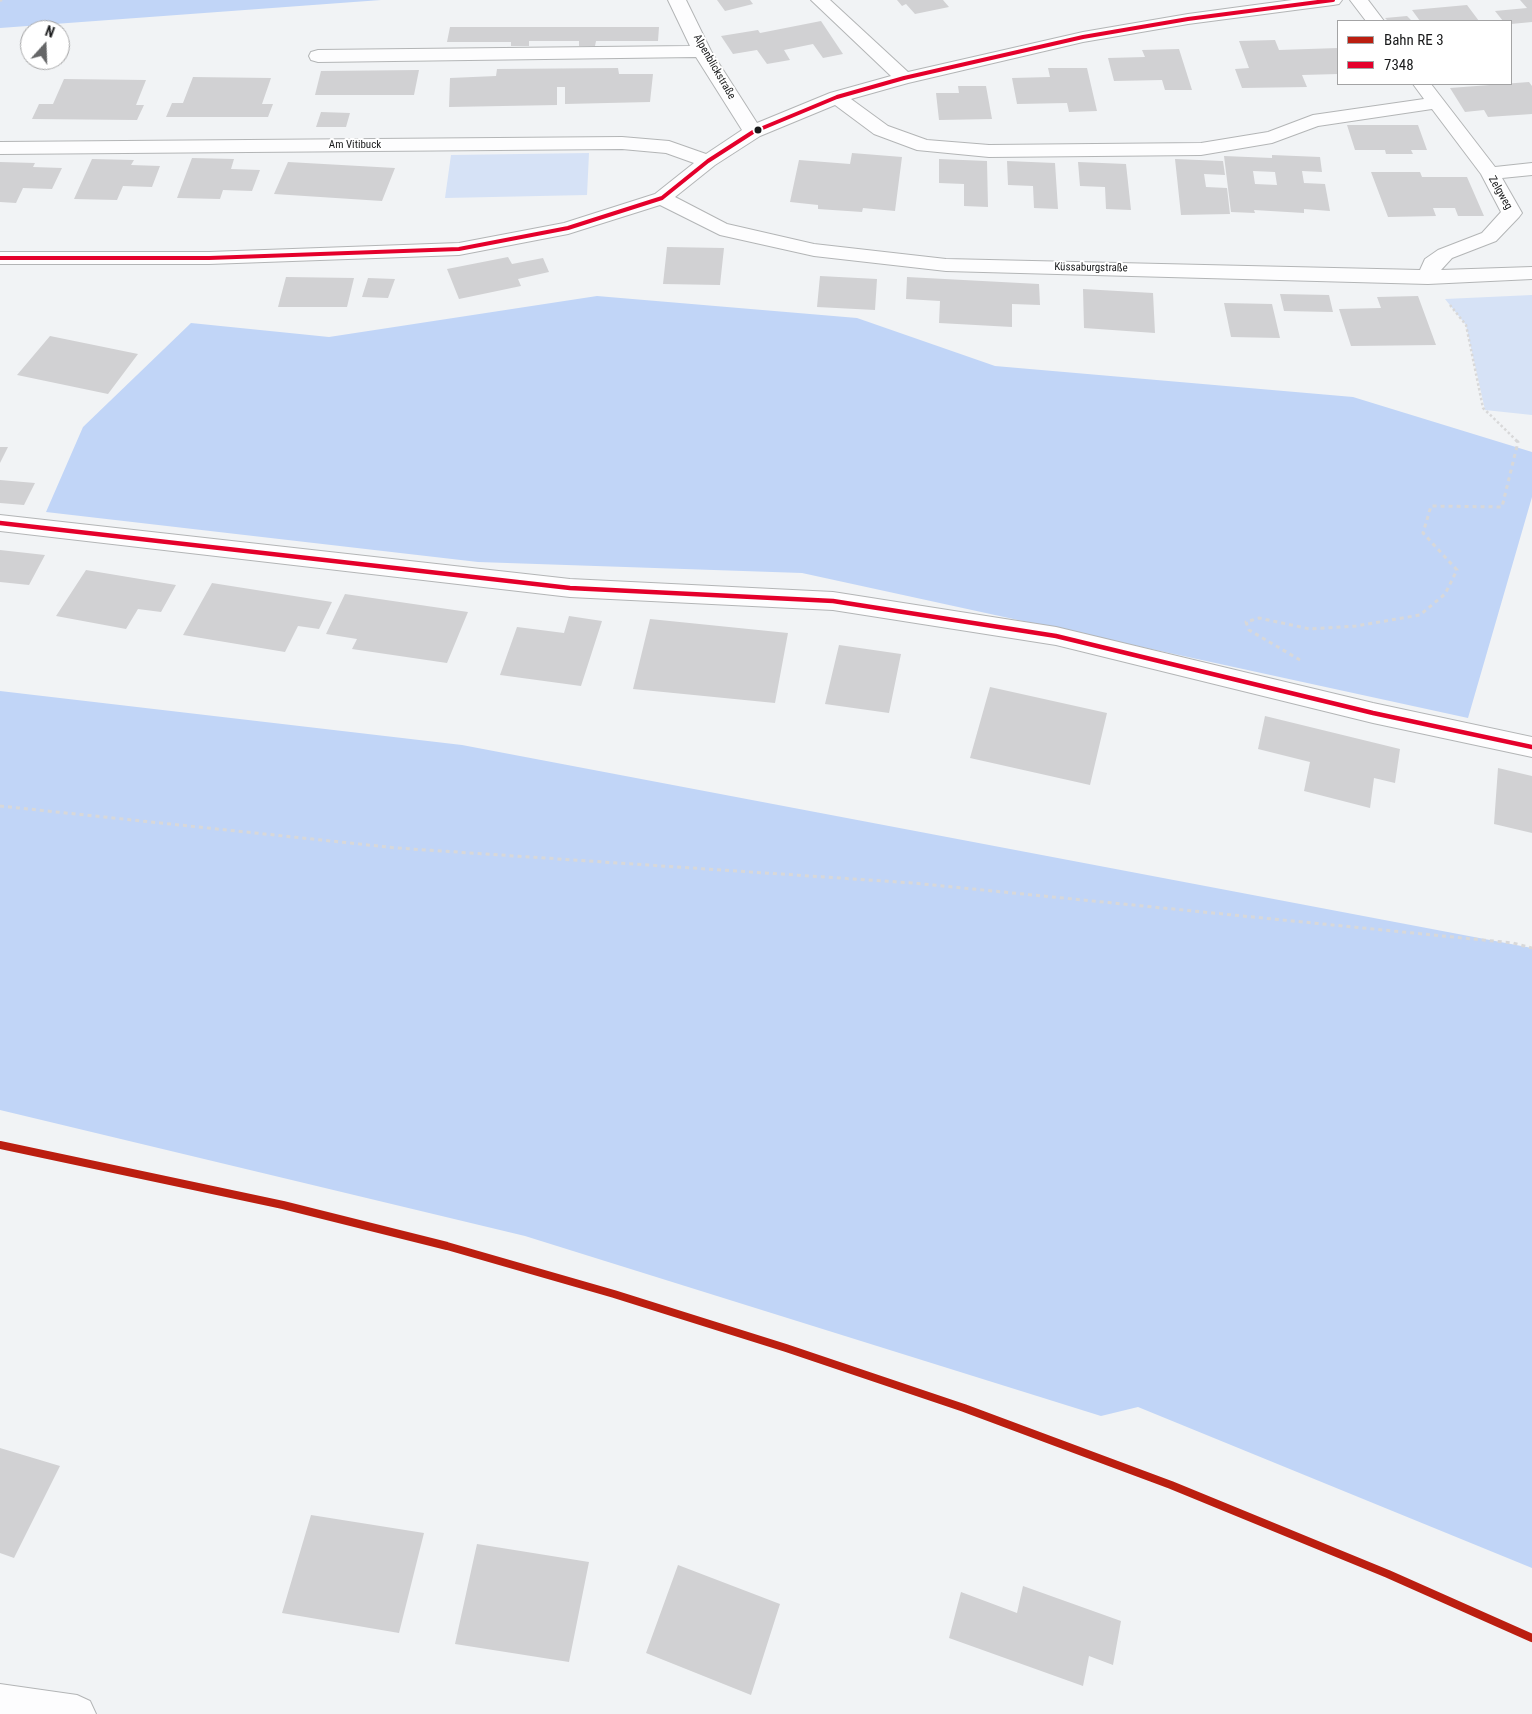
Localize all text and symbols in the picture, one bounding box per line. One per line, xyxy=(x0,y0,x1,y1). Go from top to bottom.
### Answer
north arrow xyxy=(20,20,70,70)
legend xyxy=(1337,20,1512,85)
text: N xyxy=(43,23,57,41)
text: Bahn RE 3 xyxy=(1384,31,1444,49)
street label: Alpenblickstraße xyxy=(690,32,738,102)
text: 7348 xyxy=(1384,56,1414,74)
unlabelled marker xyxy=(753,125,763,135)
street label: Am Vitibuck xyxy=(329,138,381,152)
street label: Zelgweg xyxy=(1485,174,1515,212)
street label: Küssaburgstraße xyxy=(1054,261,1128,275)

